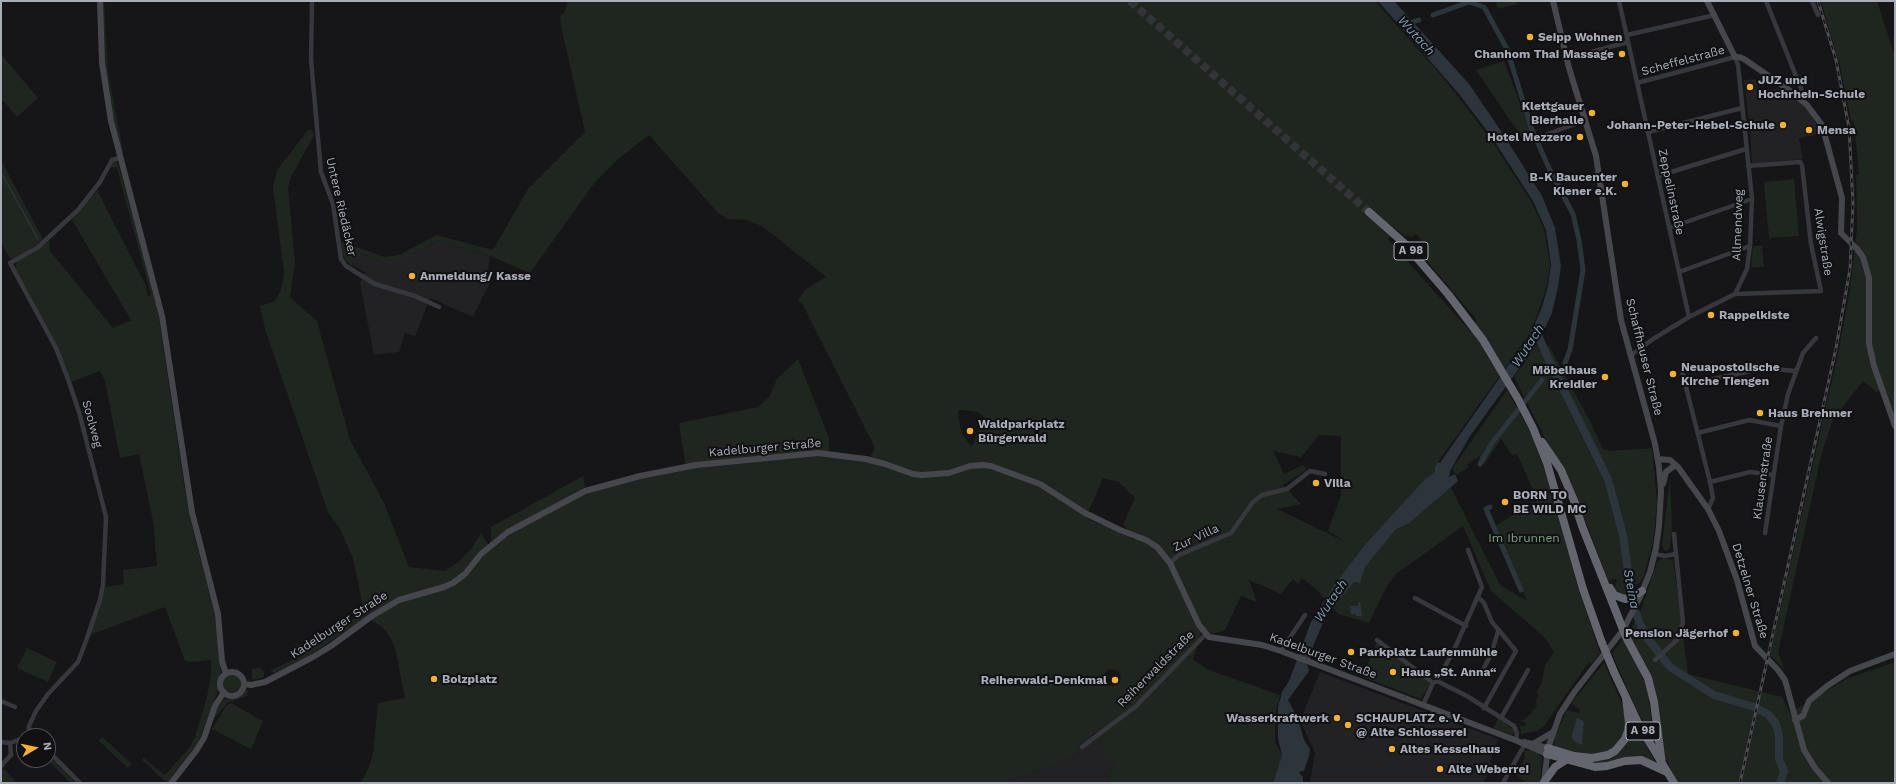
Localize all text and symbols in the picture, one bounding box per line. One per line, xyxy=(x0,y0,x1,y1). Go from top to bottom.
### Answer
water label: Wutach xyxy=(1394,13,1438,59)
place label: Seipp Wohnen xyxy=(1538,30,1622,44)
marker: Seipp Wohnen xyxy=(1525,32,1535,42)
street label: Scheffelstraße xyxy=(1640,43,1726,79)
place label: Chanhom Thai Massage xyxy=(1474,47,1614,61)
marker: Chanhom Thai Massage xyxy=(1617,49,1627,59)
place label: JUZ und Hochrhein-Schule xyxy=(1758,73,1865,101)
marker: JUZ und Hochrhein-Schule xyxy=(1745,82,1755,92)
place label: Klettgauer Bierhalle xyxy=(1522,99,1584,127)
marker: Klettgauer Bierhalle xyxy=(1587,108,1597,118)
place label: Johann-Peter-Hebel-Schule xyxy=(1607,118,1775,132)
marker: Johann-Peter-Hebel-Schule xyxy=(1778,120,1788,130)
place label: Mensa xyxy=(1817,123,1856,137)
marker: Mensa xyxy=(1804,125,1814,135)
place label: Hotel Mezzero xyxy=(1487,130,1572,144)
marker: Hotel Mezzero xyxy=(1575,132,1585,142)
street label: Zeppelinstraße xyxy=(1655,148,1687,236)
street label: Untere Riedäcker xyxy=(323,156,359,258)
place label: B-K Baucenter Kiener e.K. xyxy=(1530,170,1617,198)
marker: B-K Baucenter Kiener e.K. xyxy=(1620,179,1630,189)
street label: Allmendweg xyxy=(1730,189,1746,261)
street label: Alwigstraße xyxy=(1811,207,1835,277)
road number: A 98 xyxy=(1394,242,1428,260)
place label: Anmeldung/ Kasse xyxy=(420,269,531,283)
marker: Anmeldung/ Kasse xyxy=(407,271,417,281)
street label: Schaffhauser Straße xyxy=(1622,297,1666,417)
place label: Rappelkiste xyxy=(1719,308,1790,322)
marker: Rappelkiste xyxy=(1706,310,1716,320)
water label: Wutach xyxy=(1508,322,1548,370)
place label: Neuapostolische Kirche Tiengen xyxy=(1681,360,1780,388)
place label: Möbelhaus Kreidler xyxy=(1532,363,1597,391)
marker: Neuapostolische Kirche Tiengen xyxy=(1668,369,1678,379)
marker: Möbelhaus Kreidler xyxy=(1600,372,1610,382)
street label: Soolweg xyxy=(79,399,105,449)
place label: Haus Brehmer xyxy=(1768,406,1852,420)
marker: Haus Brehmer xyxy=(1755,408,1765,418)
place label: Waldparkplatz Bürgerwald xyxy=(978,417,1065,445)
marker: Waldparkplatz Bürgerwald xyxy=(965,426,975,436)
street label: Kadelburger Straße xyxy=(708,436,822,460)
street label: Klausenstraße xyxy=(1750,436,1776,520)
place label: Villa xyxy=(1324,476,1351,490)
marker: Villa xyxy=(1311,478,1321,488)
place label: BORN TO BE WILD MC xyxy=(1513,488,1586,516)
marker: BORN TO BE WILD MC xyxy=(1500,497,1510,507)
street label: Zur Villa xyxy=(1171,521,1221,555)
park label: Im Ibrunnen xyxy=(1488,531,1560,545)
street label: Detzelner Straße xyxy=(1729,541,1771,641)
water label: Steina xyxy=(1620,568,1642,610)
water label: Wutach xyxy=(1311,577,1351,625)
street label: Kadelburger Straße xyxy=(288,588,390,662)
place label: Pension Jägerhof xyxy=(1625,626,1728,640)
street label: Reiherwaldstraße xyxy=(1115,628,1197,710)
marker: Pension Jägerhof xyxy=(1731,628,1741,638)
street label: Kadelburger Straße xyxy=(1267,630,1379,682)
place label: Parkplatz Laufenmühle xyxy=(1359,645,1498,659)
marker: Parkplatz Laufenmühle xyxy=(1346,647,1356,657)
place label: Haus „St. Anna“ xyxy=(1401,665,1496,679)
marker: Haus „St. Anna“ xyxy=(1388,667,1398,677)
place label: Bolzplatz xyxy=(442,672,497,686)
place label: Reiherwald-Denkmal xyxy=(981,673,1107,687)
marker: Bolzplatz xyxy=(429,674,439,684)
marker: Reiherwald-Denkmal xyxy=(1110,675,1120,685)
place label: Wasserkraftwerk xyxy=(1226,711,1329,725)
place label: SCHAUPLATZ e. V. @ Alte Schlosserei xyxy=(1356,711,1466,739)
marker: Wasserkraftwerk xyxy=(1332,713,1342,723)
marker: SCHAUPLATZ e. V. @ Alte Schlosserei xyxy=(1343,720,1353,730)
road number: A 98 xyxy=(1626,722,1660,740)
north arrow xyxy=(16,728,56,768)
text: N xyxy=(40,741,54,751)
place label: Altes Kesselhaus xyxy=(1400,742,1500,756)
marker: Altes Kesselhaus xyxy=(1387,744,1397,754)
place label: Alte Weberrei xyxy=(1448,762,1529,776)
marker: Alte Weberrei xyxy=(1435,764,1445,774)

